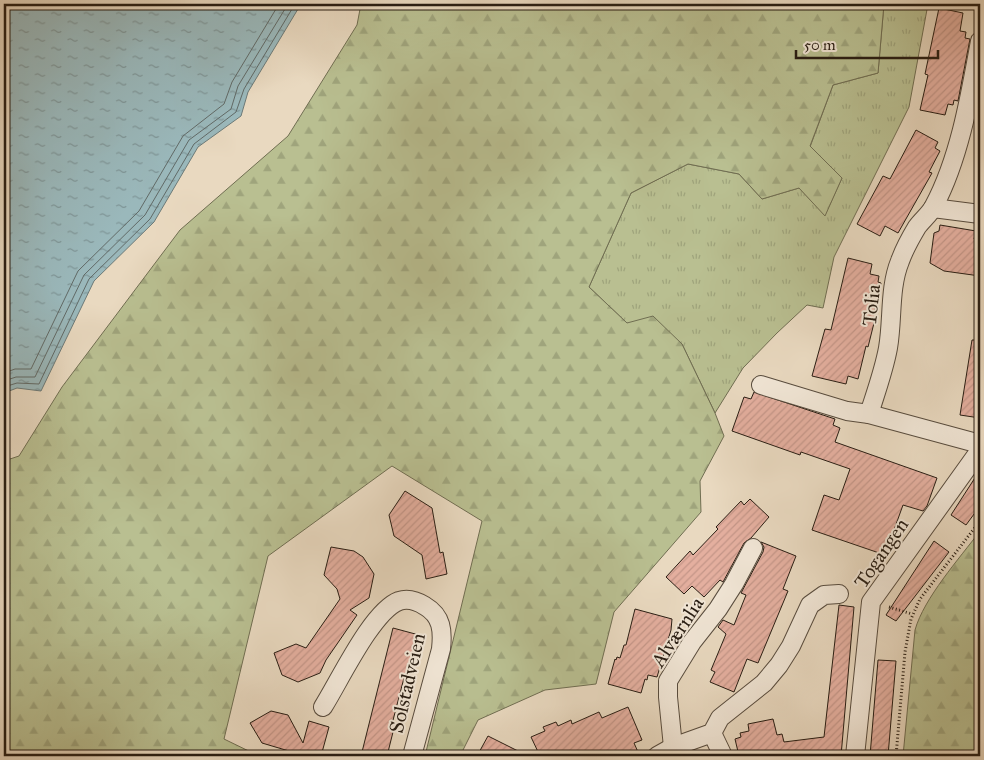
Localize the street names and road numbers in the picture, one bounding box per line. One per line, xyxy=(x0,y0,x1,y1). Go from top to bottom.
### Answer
street label: Tolia xyxy=(857,283,885,327)
street label: Togangen xyxy=(849,513,914,593)
street label: Alværnlia xyxy=(645,592,709,672)
street label: Solstadveien xyxy=(384,630,430,735)

